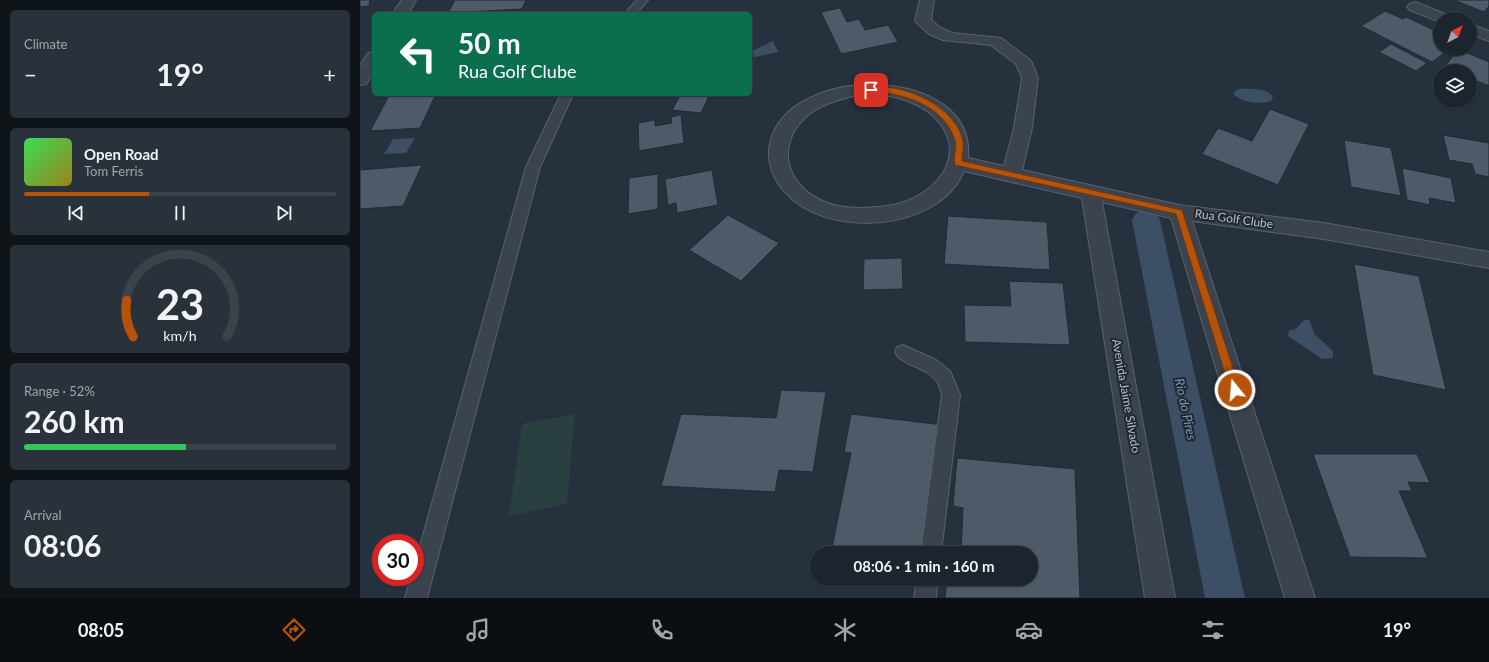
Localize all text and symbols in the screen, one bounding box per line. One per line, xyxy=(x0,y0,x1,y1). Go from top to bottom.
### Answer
north arrow xyxy=(1433,12,1477,56)
map controls xyxy=(1433,12,1477,108)
text: 50 m xyxy=(458,26,521,60)
icon: left xyxy=(392,28,444,80)
text: Climate xyxy=(24,36,67,52)
text: 19° xyxy=(156,56,204,92)
text: Rua Golf Clube xyxy=(458,60,576,82)
text: − xyxy=(24,61,37,88)
text: + xyxy=(323,61,336,88)
button: layers xyxy=(1433,64,1477,108)
pin xyxy=(854,73,888,107)
icon: arrive xyxy=(860,79,882,101)
text: Open Road xyxy=(84,145,159,163)
text: Tom Ferris xyxy=(84,163,143,179)
icon: previous xyxy=(65,202,87,224)
icon: pause xyxy=(169,202,191,224)
icon: next xyxy=(273,202,295,224)
street label: Rua Golf Clube xyxy=(1194,206,1274,231)
text: 23 xyxy=(156,279,204,329)
text: km/h xyxy=(163,327,197,344)
street label: Avenida Jaime Silvado xyxy=(1109,338,1144,454)
position arrow xyxy=(1214,369,1256,411)
water label: Rio do Pires xyxy=(1172,377,1200,441)
text: Range · 52% xyxy=(24,383,95,399)
text: 260 km xyxy=(24,403,125,439)
text: Arrival xyxy=(24,507,61,523)
text: 08:06 xyxy=(24,527,101,563)
speed limit sign: 30 xyxy=(372,534,424,586)
text: 08:06 · 1 min · 160 m xyxy=(854,557,994,575)
icon: directions xyxy=(280,616,308,644)
icon: music xyxy=(464,616,492,644)
icon: phone xyxy=(648,616,676,644)
icon: climate xyxy=(831,616,859,644)
icon: car xyxy=(1015,616,1043,644)
icon: filters xyxy=(1199,616,1227,644)
text: 08:05 xyxy=(78,619,124,641)
text: 19° xyxy=(1383,619,1411,641)

